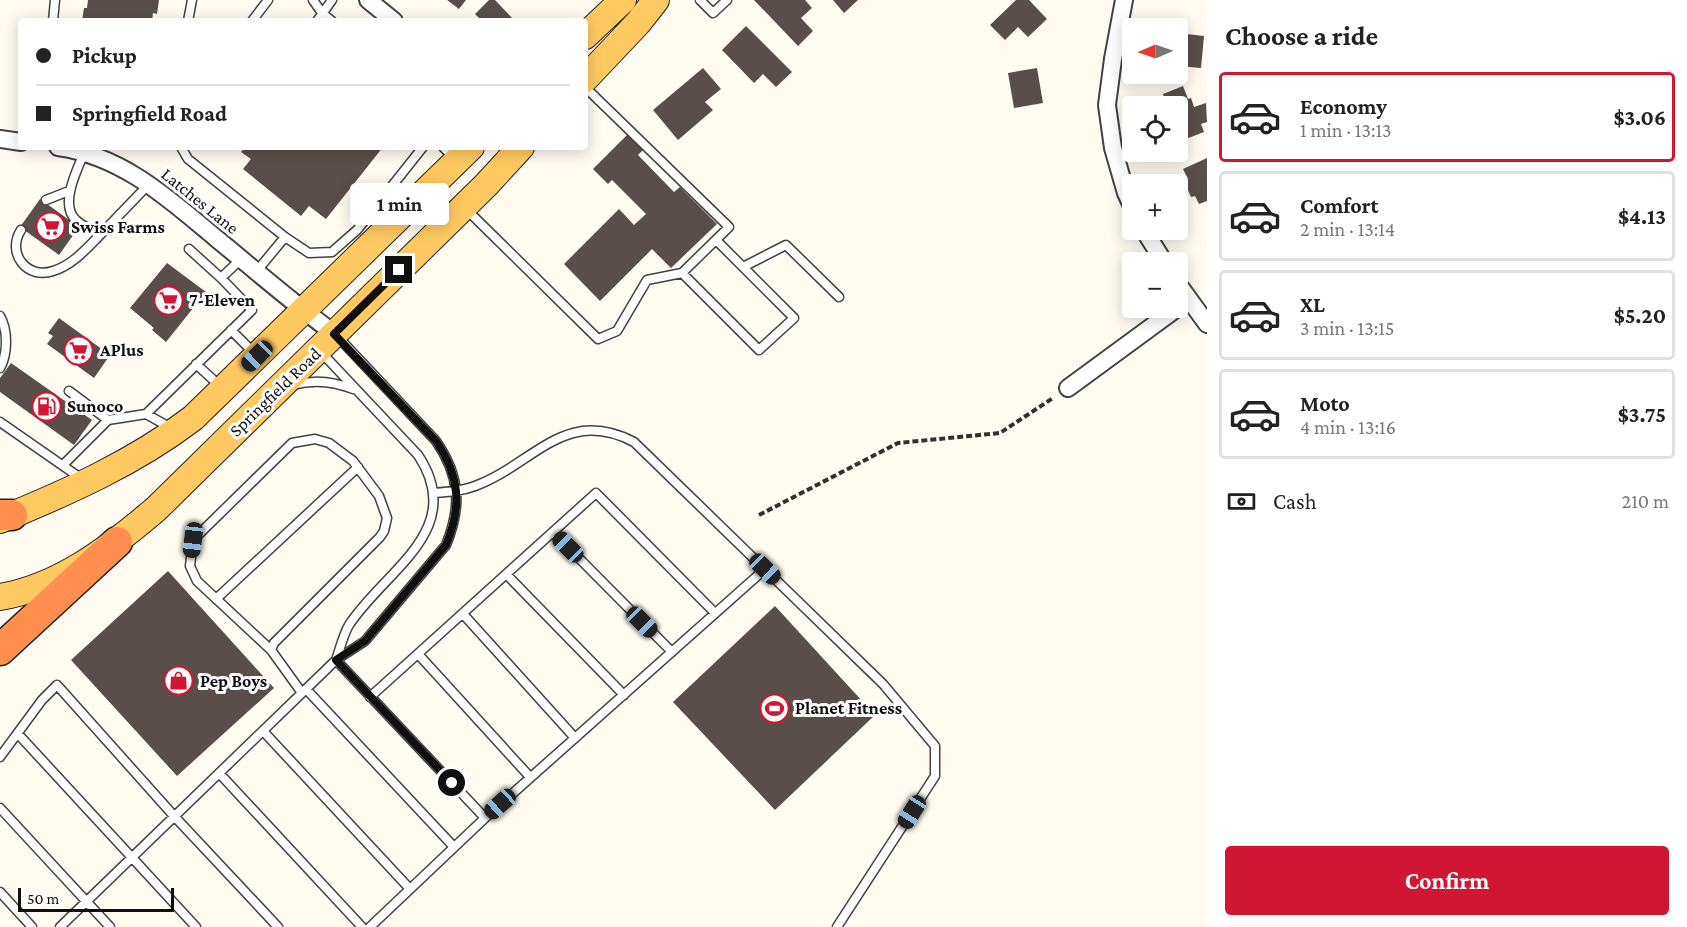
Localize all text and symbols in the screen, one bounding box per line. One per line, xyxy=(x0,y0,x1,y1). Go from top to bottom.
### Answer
north arrow xyxy=(1122,18,1188,84)
map controls xyxy=(1122,18,1188,318)
text: Choose a ride xyxy=(1225,21,1378,51)
text: Pickup xyxy=(72,43,137,68)
icon: car xyxy=(1228,90,1282,144)
text: Economy xyxy=(1300,94,1387,119)
button: locate xyxy=(1122,96,1188,162)
text: Springfield Road xyxy=(72,101,227,126)
text: $3.06 xyxy=(1613,105,1666,130)
text: 1 min · 13:13 xyxy=(1300,119,1392,141)
street label: Latches Lane xyxy=(157,164,243,238)
button: + xyxy=(1122,174,1188,240)
callout: 1 min xyxy=(350,183,448,225)
icon: car xyxy=(1228,189,1282,243)
text: 1 min xyxy=(377,193,422,215)
text: Comfort xyxy=(1300,193,1378,218)
text: $4.13 xyxy=(1618,204,1666,229)
supermarket icon: Swiss Farms xyxy=(34,211,66,243)
place label: Swiss Farms xyxy=(71,217,165,237)
text: 2 min · 13:14 xyxy=(1300,218,1395,240)
button: − xyxy=(1122,252,1188,318)
route end xyxy=(385,256,412,283)
supermarket icon: 7-Eleven xyxy=(152,284,184,316)
icon: car xyxy=(1228,288,1282,342)
place label: 7-Eleven xyxy=(189,290,256,310)
text: XL xyxy=(1300,292,1325,317)
text: $5.20 xyxy=(1614,303,1666,328)
text: 3 min · 13:15 xyxy=(1300,317,1394,339)
supermarket icon: APlus xyxy=(63,334,95,366)
car xyxy=(238,337,276,375)
place label: APlus xyxy=(99,340,143,360)
street label: Springfield Road xyxy=(225,343,325,441)
icon: car xyxy=(1228,387,1282,441)
fuel station icon: Sunoco xyxy=(30,390,62,422)
text: Moto xyxy=(1300,391,1350,416)
place label: Sunoco xyxy=(67,396,123,416)
text: $3.75 xyxy=(1618,402,1666,427)
text: 4 min · 13:16 xyxy=(1300,416,1396,438)
icon: cash xyxy=(1225,485,1258,518)
text: Cash xyxy=(1273,489,1317,514)
text: 210 m xyxy=(1622,490,1669,512)
car xyxy=(182,521,204,559)
car xyxy=(549,528,587,566)
car xyxy=(746,550,784,588)
car xyxy=(623,603,661,641)
shop icon: Pep Boys xyxy=(163,665,195,697)
place label: Pep Boys xyxy=(200,671,267,691)
sports icon: Planet Fitness xyxy=(758,692,790,724)
place label: Planet Fitness xyxy=(795,698,902,718)
route start xyxy=(438,769,465,796)
car xyxy=(481,785,519,823)
car xyxy=(895,792,929,832)
button: Confirm xyxy=(1225,846,1669,915)
scale bar xyxy=(18,885,174,912)
text: 50 m xyxy=(27,890,59,907)

